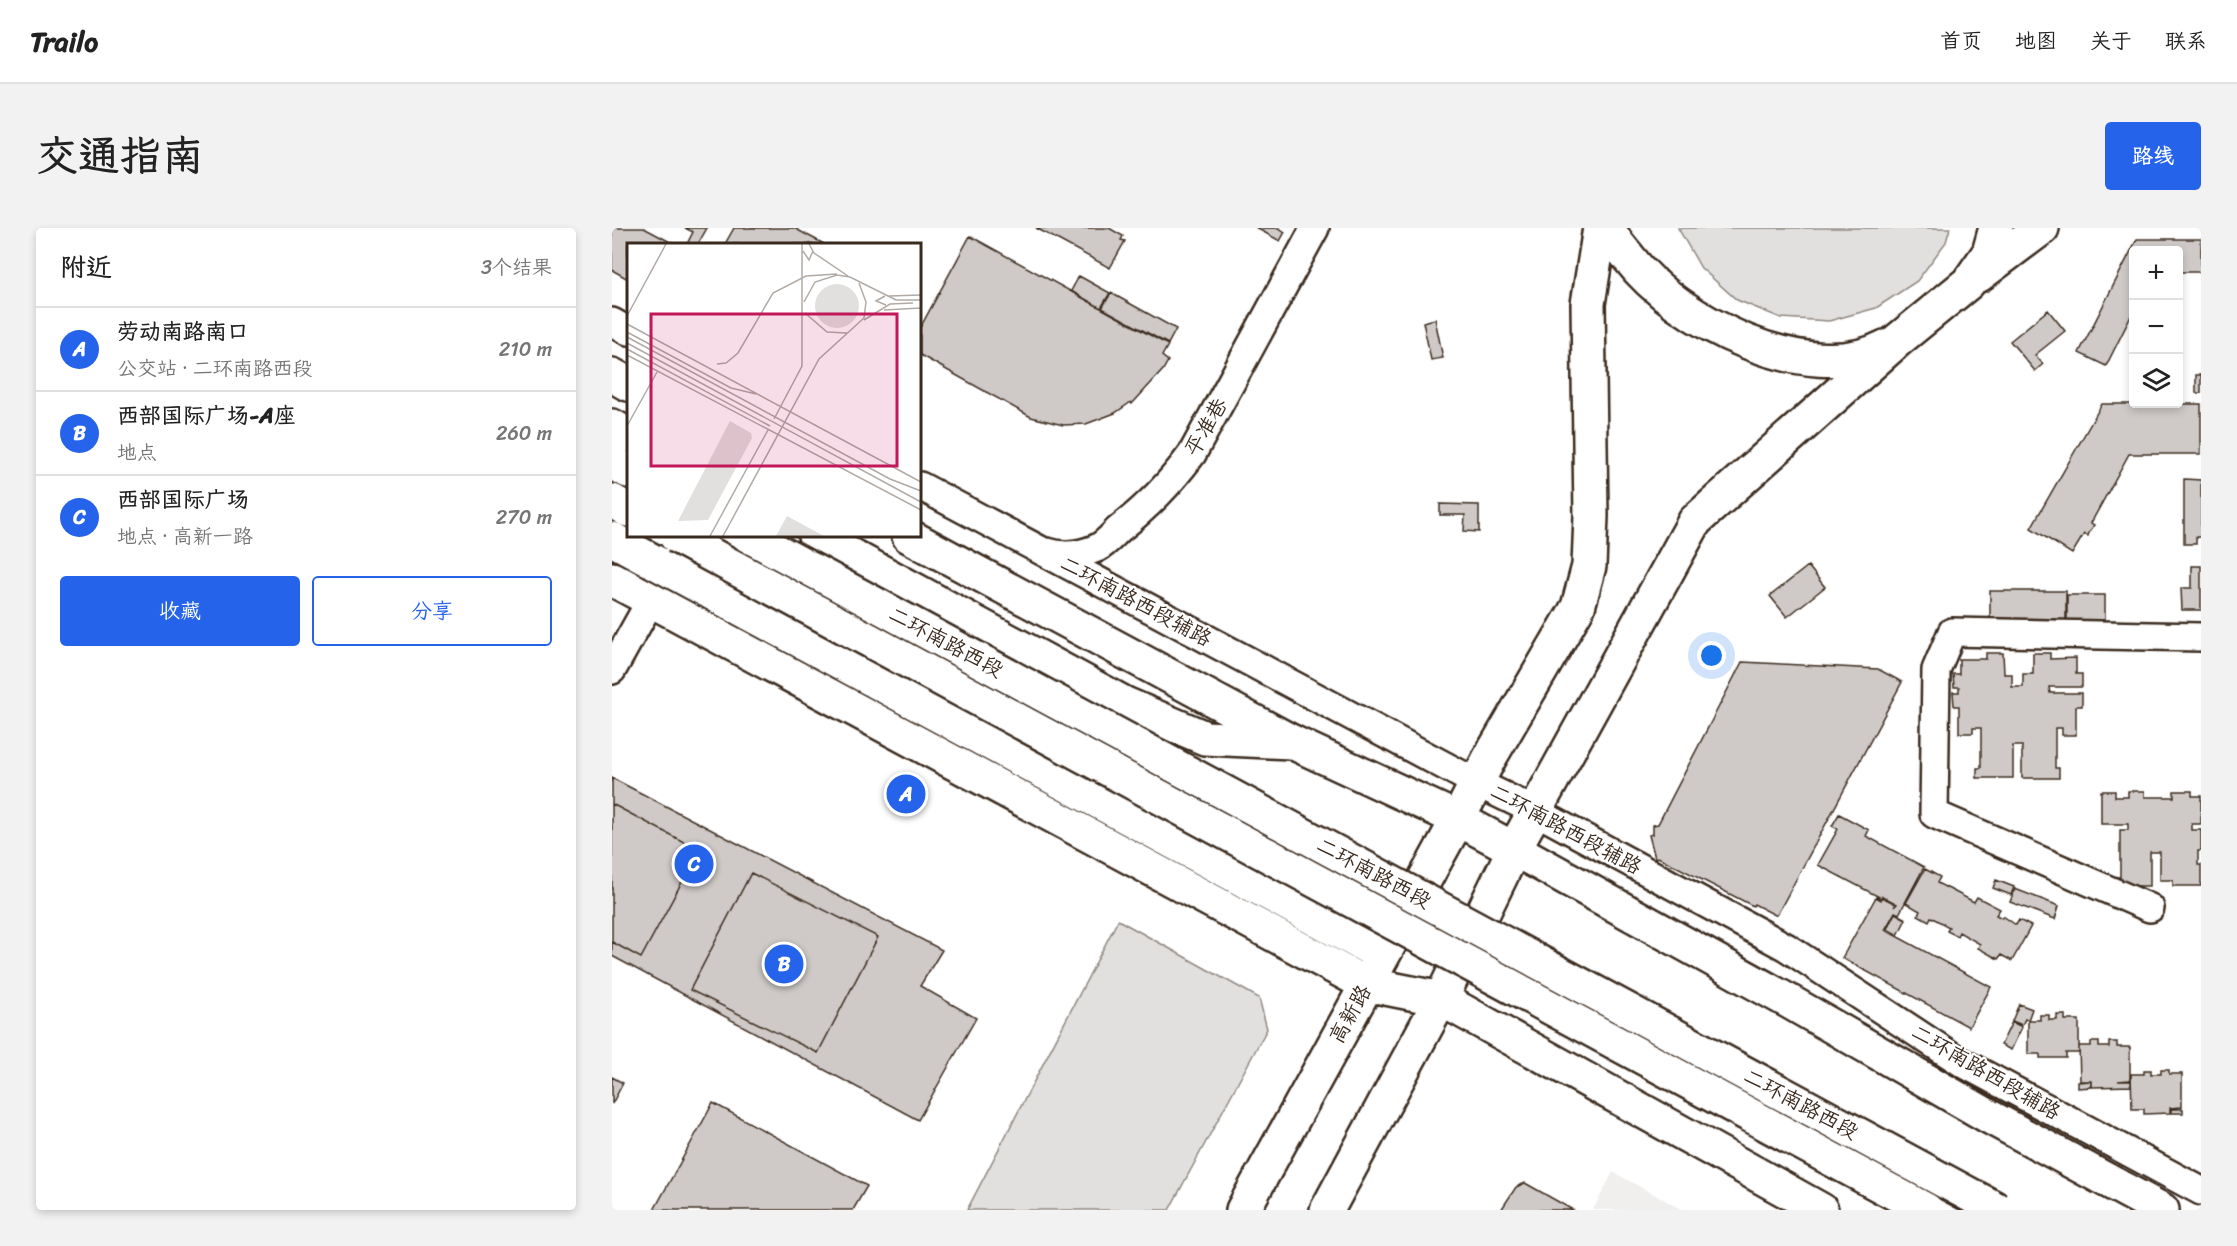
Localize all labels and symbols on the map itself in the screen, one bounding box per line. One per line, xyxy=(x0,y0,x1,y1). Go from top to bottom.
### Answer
inset map xyxy=(627,243,921,537)
street label: 平准巷 xyxy=(1174,390,1238,464)
street label: 二环南路西段辅路 xyxy=(1053,545,1219,657)
street label: 二环南路西段 xyxy=(881,596,1011,688)
your location xyxy=(1697,641,1726,670)
pin: A xyxy=(886,772,926,816)
street label: 二环南路西段辅路 xyxy=(1483,773,1649,885)
street label: 二环南路西段 xyxy=(1309,827,1439,919)
pin: C xyxy=(674,842,713,886)
pin: B xyxy=(764,942,804,986)
street label: 高新路 xyxy=(1318,977,1382,1051)
street label: 二环南路西段辅路 xyxy=(1904,1014,2068,1130)
street label: 二环南路西段 xyxy=(1736,1058,1866,1150)

